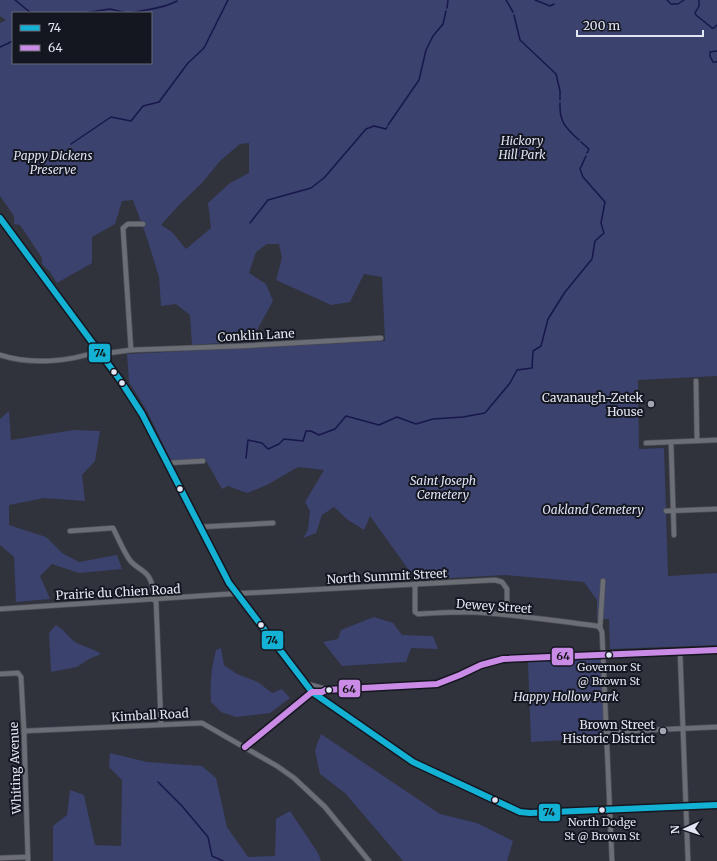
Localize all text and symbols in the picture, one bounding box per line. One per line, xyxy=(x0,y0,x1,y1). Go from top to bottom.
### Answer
legend xyxy=(12,12,152,64)
scale bar xyxy=(577,12,703,38)
text: 200 m xyxy=(583,18,620,33)
text: 74 xyxy=(48,20,62,35)
text: 64 xyxy=(48,40,63,55)
park label: Hickory Hill Park xyxy=(497,133,546,162)
park label: Pappy Dickens Preserve xyxy=(14,148,92,177)
street label: Conklin Lane xyxy=(217,325,295,345)
line badge: 74 xyxy=(88,343,111,363)
text: 74 xyxy=(94,346,106,360)
unlabelled marker xyxy=(109,367,119,377)
unlabelled marker xyxy=(117,378,127,388)
place label: Cavanaugh-Zetek House xyxy=(542,390,643,419)
marker: Cavanaugh-Zetek House xyxy=(646,399,656,409)
park label: Saint Joseph Cemetery xyxy=(410,473,476,502)
unlabelled marker xyxy=(175,484,185,494)
park label: Oakland Cemetery xyxy=(542,502,644,517)
street label: North Summit Street xyxy=(326,565,448,587)
street label: Prairie du Chien Road xyxy=(55,581,181,603)
street label: Dewey Street xyxy=(455,596,533,616)
unlabelled marker xyxy=(256,620,266,630)
line badge: 74 xyxy=(261,630,284,650)
text: 74 xyxy=(266,633,278,647)
line badge: 64 xyxy=(551,647,574,666)
text: 64 xyxy=(556,649,570,663)
marker: Governor St @ Brown St xyxy=(604,650,614,660)
place label: Governor St @ Brown St xyxy=(577,660,641,688)
line badge: 64 xyxy=(338,679,361,698)
text: 64 xyxy=(342,682,356,696)
unlabelled marker xyxy=(324,685,334,695)
park label: Happy Hollow Park xyxy=(512,689,619,704)
street label: Kimball Road xyxy=(111,705,189,725)
place label: Brown Street Historic District xyxy=(563,717,655,746)
street label: Whiting Avenue xyxy=(6,722,24,815)
marker: Brown Street Historic District xyxy=(658,726,668,736)
unlabelled marker xyxy=(490,795,500,805)
line badge: 74 xyxy=(538,803,561,822)
text: 74 xyxy=(543,805,555,819)
marker: North Dodge St @ Brown St xyxy=(597,805,607,815)
north arrow xyxy=(665,809,705,849)
place label: North Dodge St @ Brown St xyxy=(564,815,641,843)
text: N xyxy=(668,825,682,834)

